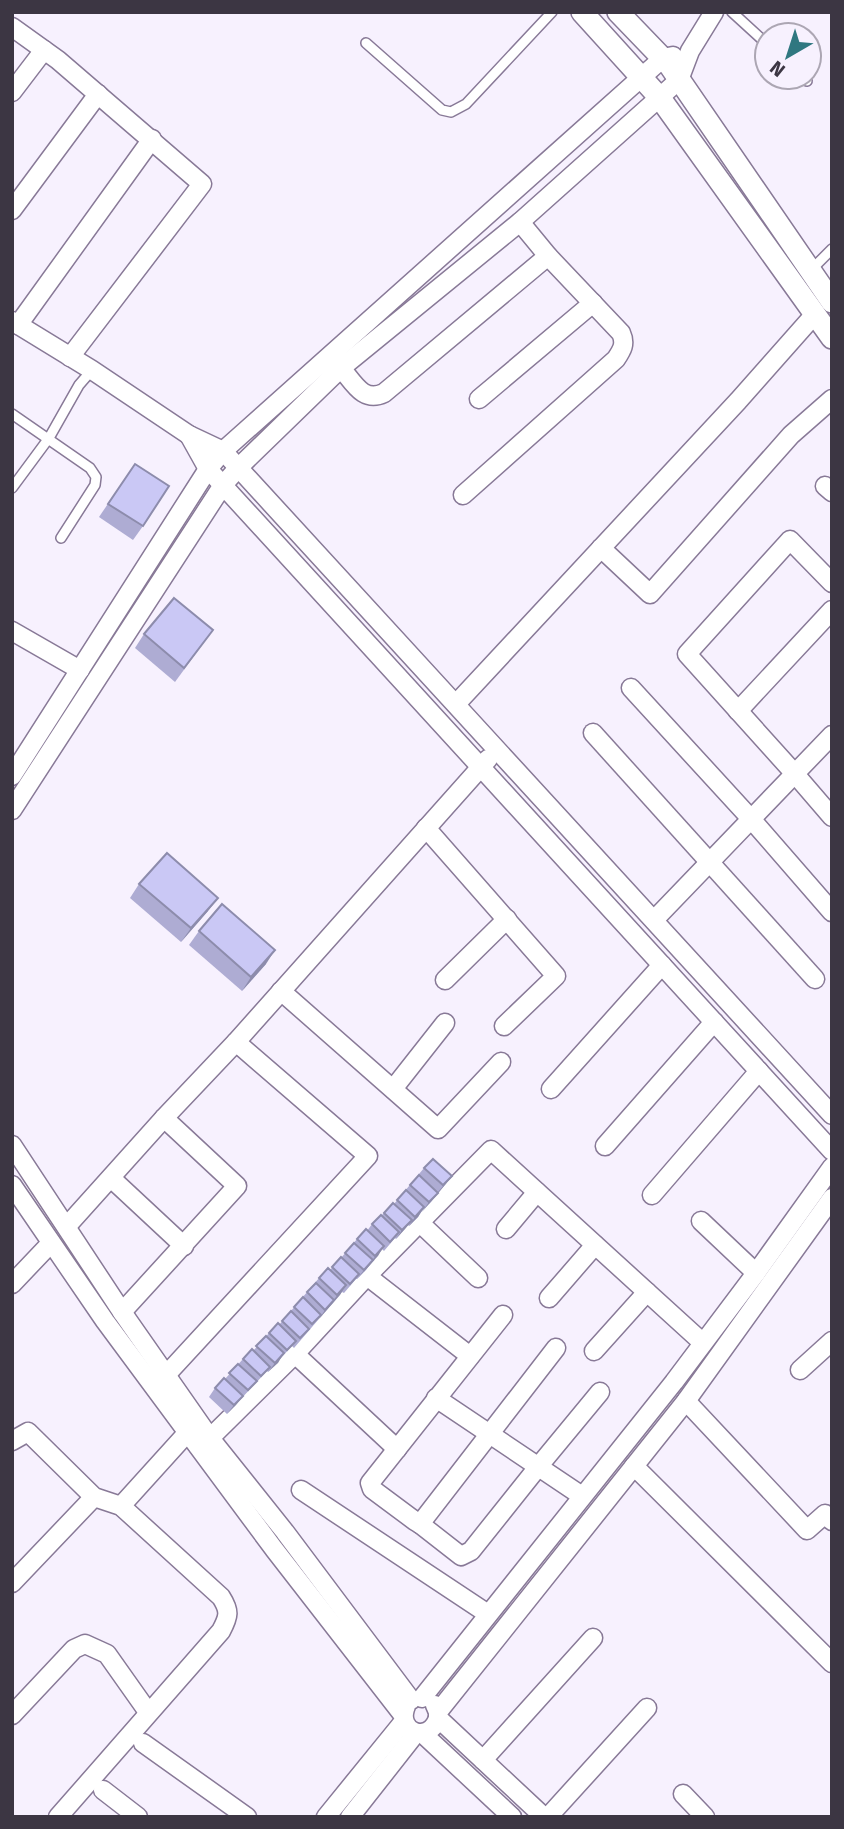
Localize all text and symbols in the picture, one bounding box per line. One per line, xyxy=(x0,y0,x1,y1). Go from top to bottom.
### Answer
north arrow xyxy=(753,21,823,91)
text: N xyxy=(765,56,790,82)

